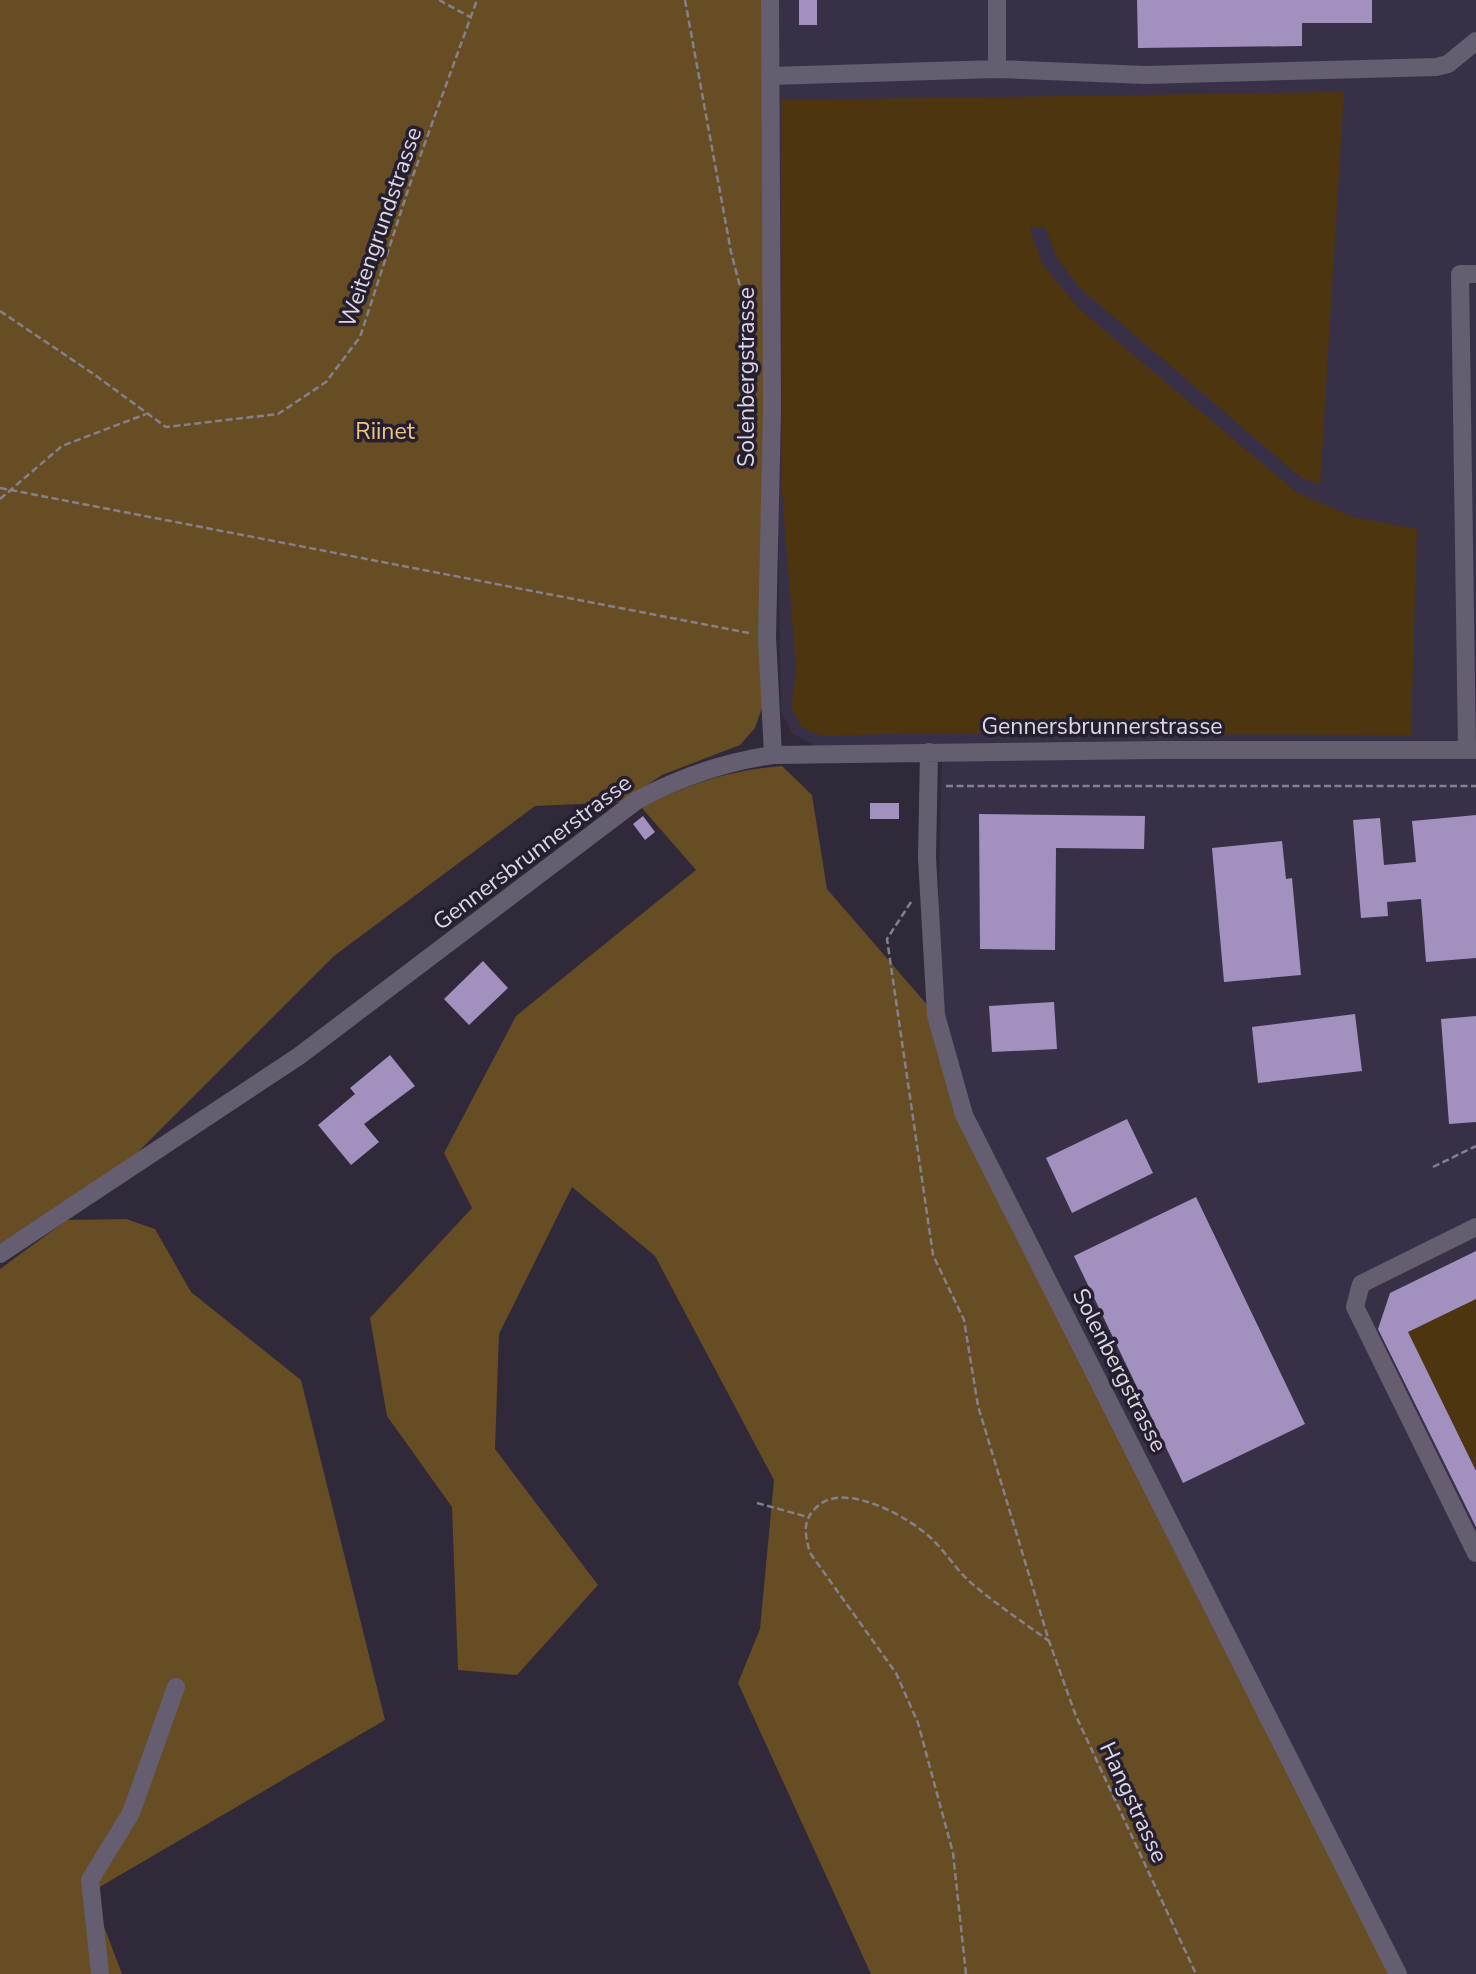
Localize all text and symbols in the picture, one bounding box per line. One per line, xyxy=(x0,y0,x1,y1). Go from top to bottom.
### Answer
street label: Weitengrundstrasse xyxy=(332,123,429,331)
street label: Solenbergstrasse xyxy=(731,287,762,467)
park label: Riinet xyxy=(355,416,416,447)
street label: Gennersbrunnerstrasse xyxy=(981,711,1223,742)
street label: Gennersbrunnerstrasse xyxy=(427,767,638,937)
street label: Solenbergstrasse xyxy=(1065,1283,1174,1457)
street label: Hangstrasse xyxy=(1092,1737,1175,1868)

